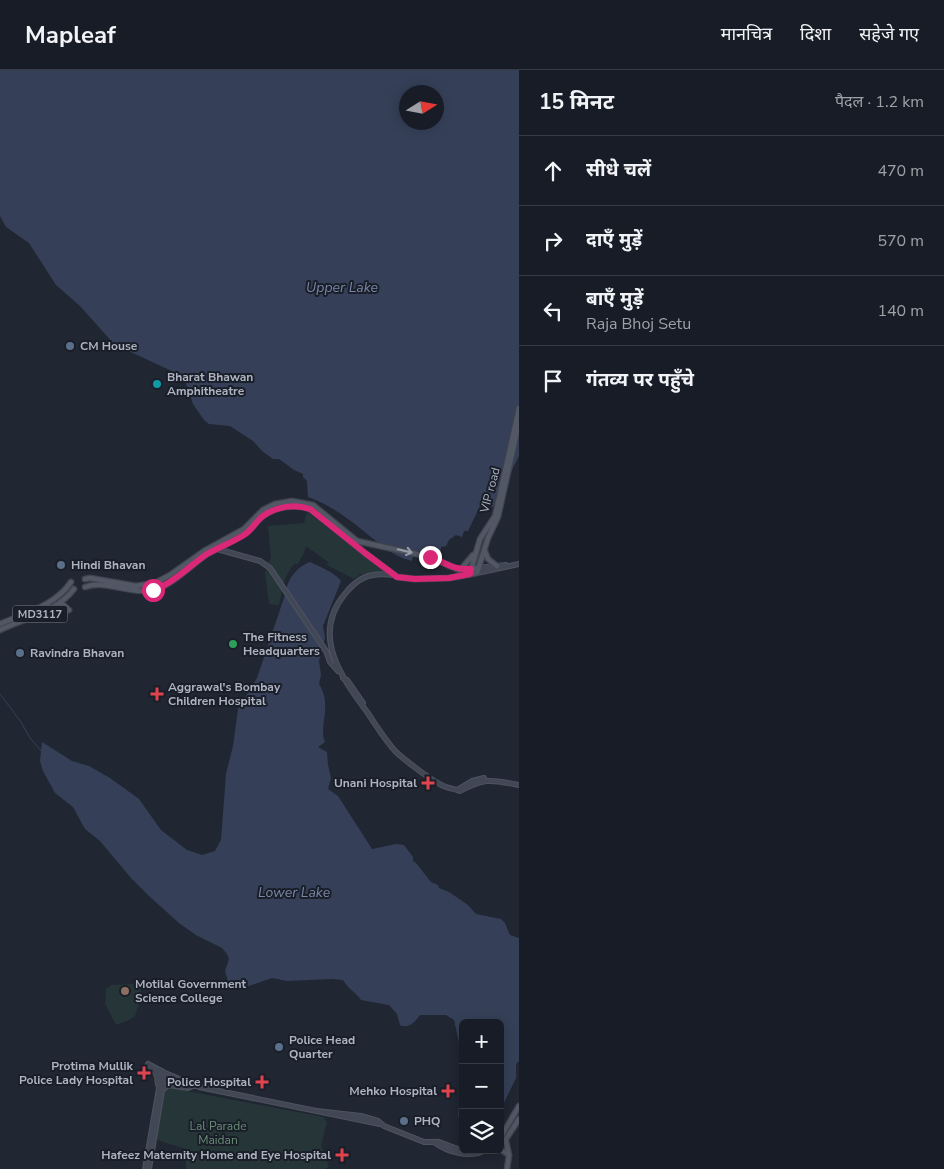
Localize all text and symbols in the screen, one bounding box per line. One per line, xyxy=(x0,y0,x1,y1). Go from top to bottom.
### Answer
text: Mapleaf xyxy=(25,19,116,51)
text: मानचित्र xyxy=(721,22,772,46)
text: दिशा xyxy=(800,22,831,46)
text: सहेजे गए xyxy=(859,22,919,46)
north arrow xyxy=(399,85,444,130)
text: 15 मिनट xyxy=(539,88,614,116)
text: पैदल · 1.2 km xyxy=(835,91,924,113)
icon: ahead xyxy=(539,157,567,185)
text: सीधे चलें xyxy=(586,157,651,183)
text: 470 m xyxy=(877,160,924,182)
icon: right xyxy=(539,227,567,255)
text: दाएँ मुड़ें xyxy=(586,227,642,253)
text: 570 m xyxy=(877,230,924,252)
water label: Upper Lake xyxy=(306,278,378,297)
text: बाएँ मुड़ें xyxy=(586,286,643,312)
icon: left xyxy=(539,297,567,325)
text: 140 m xyxy=(877,300,924,322)
text: Raja Bhoj Setu xyxy=(586,313,691,335)
place label: CM House xyxy=(80,338,138,354)
marker: CM House xyxy=(64,340,76,352)
icon: arrive xyxy=(539,367,567,395)
text: गंतव्य पर पहुँचे xyxy=(586,367,694,393)
place label: Bharat Bhawan Amphitheatre xyxy=(167,369,253,399)
marker: Bharat Bhawan Amphitheatre xyxy=(151,378,163,390)
street label: VIP road xyxy=(476,466,504,515)
route end xyxy=(419,546,442,569)
one-way arrow xyxy=(396,547,412,557)
place label: Hindi Bhavan xyxy=(71,557,145,573)
marker: Hindi Bhavan xyxy=(55,559,67,571)
route start xyxy=(142,579,165,602)
road number: MD3117 xyxy=(12,606,68,622)
place label: The Fitness Headquarters xyxy=(243,629,320,659)
marker: The Fitness Headquarters xyxy=(227,638,239,650)
place label: Ravindra Bhavan xyxy=(30,645,124,661)
marker: Ravindra Bhavan xyxy=(14,647,26,659)
place label: Aggrawal's Bombay Children Hospital xyxy=(168,679,281,709)
marker: Aggrawal's Bombay Children Hospital xyxy=(150,687,164,701)
place label: Unani Hospital xyxy=(334,775,417,791)
marker: Unani Hospital xyxy=(421,776,435,790)
water label: Lower Lake xyxy=(258,883,331,902)
place label: Motilal Government Science College xyxy=(135,976,247,1006)
marker: Motilal Government Science College xyxy=(119,985,131,997)
map controls xyxy=(459,1019,504,1154)
button: + xyxy=(459,1019,504,1064)
place label: Police Head Quarter xyxy=(289,1032,355,1062)
marker: Police Head Quarter xyxy=(273,1041,285,1053)
place label: Protima Mullik Police Lady Hospital xyxy=(19,1058,134,1088)
button: − xyxy=(459,1064,504,1109)
marker: Protima Mullik Police Lady Hospital xyxy=(137,1066,151,1080)
place label: Police Hospital xyxy=(167,1074,251,1090)
marker: Police Hospital xyxy=(255,1075,269,1089)
place label: Mehko Hospital xyxy=(349,1083,437,1099)
marker: Mehko Hospital xyxy=(441,1084,455,1098)
button: layers xyxy=(459,1109,504,1154)
place label: PHQ xyxy=(414,1113,441,1129)
marker: PHQ xyxy=(398,1115,410,1127)
park label: Lal Parade Maidan xyxy=(189,1118,247,1148)
place label: Hafeez Maternity Home and Eye Hospital xyxy=(101,1147,331,1163)
marker: Hafeez Maternity Home and Eye Hospital xyxy=(335,1148,349,1162)

